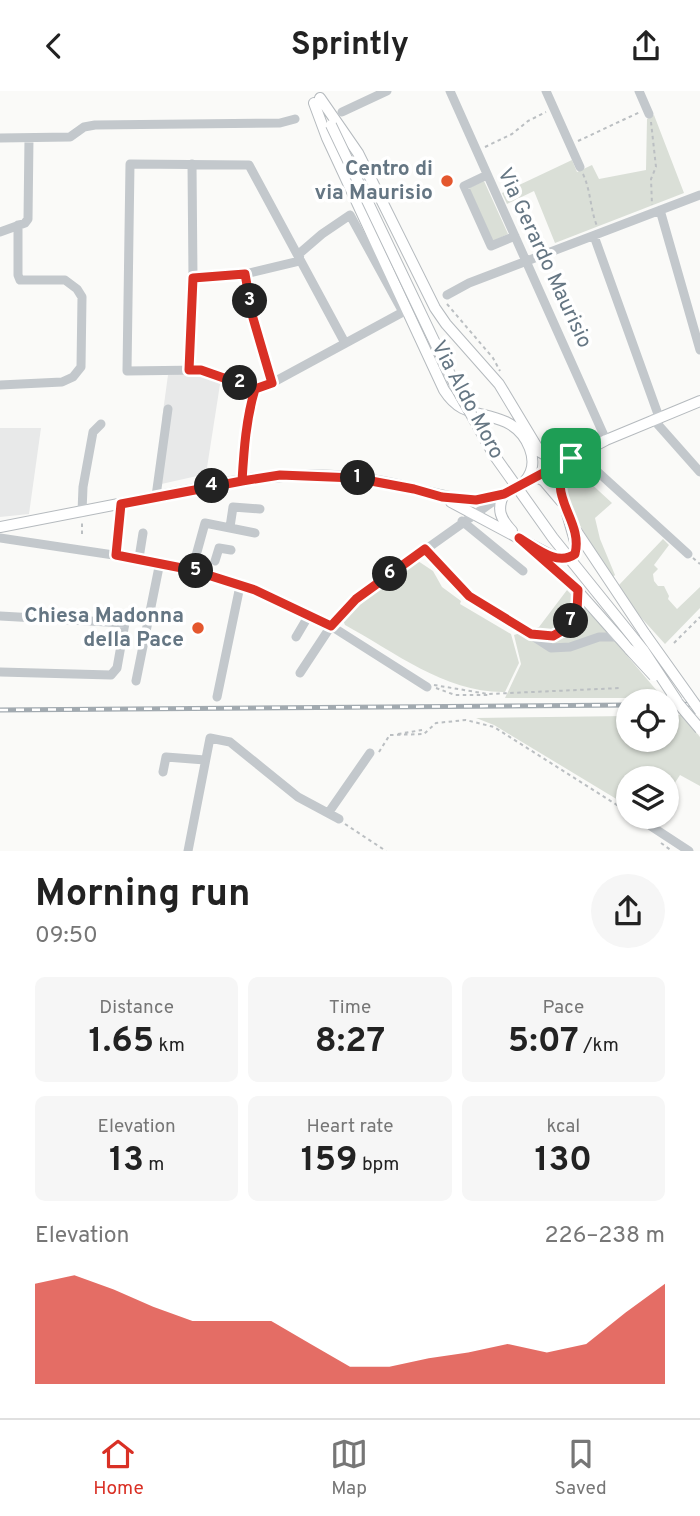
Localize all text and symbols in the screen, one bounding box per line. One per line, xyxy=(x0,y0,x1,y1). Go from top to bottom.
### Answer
text: Sprintly xyxy=(291,26,409,66)
icon: back xyxy=(35,27,73,65)
icon: share xyxy=(627,27,665,65)
place label: Centro di via Maurisio xyxy=(314,156,433,207)
street label: Via Gerardo Maurisio xyxy=(490,164,598,352)
marker: Centro di via Maurisio xyxy=(439,173,455,189)
pin: 3 xyxy=(232,283,268,319)
text: 3 xyxy=(244,288,255,312)
street label: Via Aldo Moro xyxy=(424,336,510,464)
pin: 2 xyxy=(222,365,258,401)
text: 2 xyxy=(234,370,245,394)
pin xyxy=(541,428,601,488)
icon: arrive xyxy=(552,439,590,477)
pin: 1 xyxy=(340,461,376,495)
text: 1 xyxy=(354,465,361,489)
pin: 4 xyxy=(194,469,230,503)
text: 4 xyxy=(205,473,218,497)
pin: 5 xyxy=(178,553,214,589)
pin: 6 xyxy=(372,557,408,591)
text: 5 xyxy=(190,558,201,582)
text: 6 xyxy=(384,561,395,585)
place label: Chiesa Madonna della Pace xyxy=(24,603,184,654)
pin: 7 xyxy=(554,603,588,639)
text: 7 xyxy=(565,608,576,632)
marker: Chiesa Madonna della Pace xyxy=(190,620,206,636)
map controls xyxy=(616,689,679,829)
button: locate xyxy=(616,689,679,752)
button: layers xyxy=(616,766,679,829)
text: Morning run xyxy=(35,871,251,920)
button: share xyxy=(591,874,665,948)
text: 09:50 xyxy=(35,922,98,951)
text: Distance xyxy=(99,996,174,1020)
text: Time xyxy=(329,996,371,1020)
text: Pace xyxy=(542,996,584,1020)
text: 1.65 xyxy=(88,1020,154,1064)
text: 8:27 xyxy=(315,1020,385,1064)
text: 5:07 xyxy=(508,1020,579,1064)
text: km xyxy=(154,1034,185,1058)
text: /km xyxy=(579,1034,619,1058)
text: Elevation xyxy=(98,1115,176,1139)
text: Heart rate xyxy=(307,1115,393,1139)
text: kcal xyxy=(546,1115,580,1139)
text: 13 xyxy=(109,1139,144,1183)
text: 159 xyxy=(301,1139,358,1183)
text: 130 xyxy=(535,1139,592,1183)
text: m xyxy=(144,1153,164,1177)
text: bpm xyxy=(358,1153,399,1177)
text: Elevation xyxy=(35,1222,130,1251)
text: 226–238 m xyxy=(545,1222,665,1251)
tab: Home xyxy=(93,1435,144,1501)
tab: Map xyxy=(330,1435,368,1501)
tab: Saved xyxy=(555,1435,607,1501)

